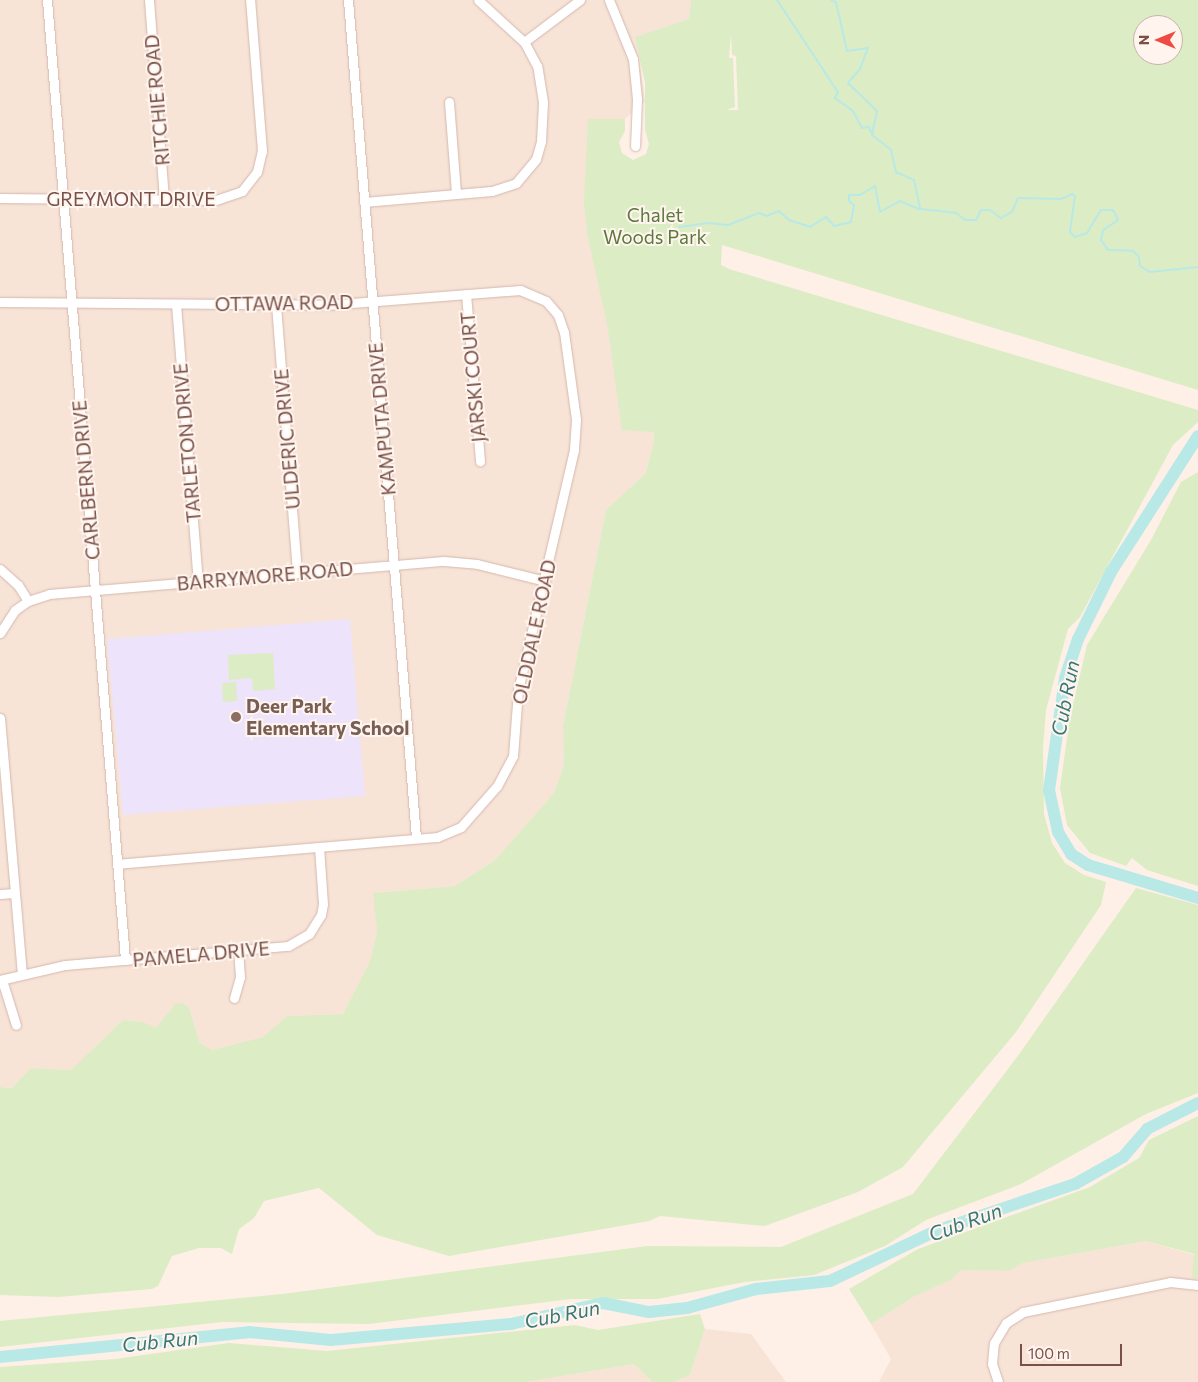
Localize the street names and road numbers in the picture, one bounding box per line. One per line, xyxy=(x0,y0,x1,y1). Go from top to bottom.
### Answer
street label: RITCHIE ROAD xyxy=(140,33,174,167)
street label: GREYMONT DRIVE xyxy=(46,188,216,210)
street label: OTTAWA ROAD xyxy=(215,290,353,316)
street label: JARSKI COURT xyxy=(456,311,490,443)
street label: KAMPUTA DRIVE xyxy=(364,342,400,496)
street label: TARLETON DRIVE xyxy=(169,362,205,524)
street label: ULDERIC DRIVE xyxy=(269,368,305,510)
street label: CARLBERN DRIVE xyxy=(68,399,104,561)
street label: BARRYMORE ROAD xyxy=(176,557,354,595)
street label: OLDDALE ROAD xyxy=(508,558,560,706)
street label: PAMELA DRIVE xyxy=(132,937,270,971)

